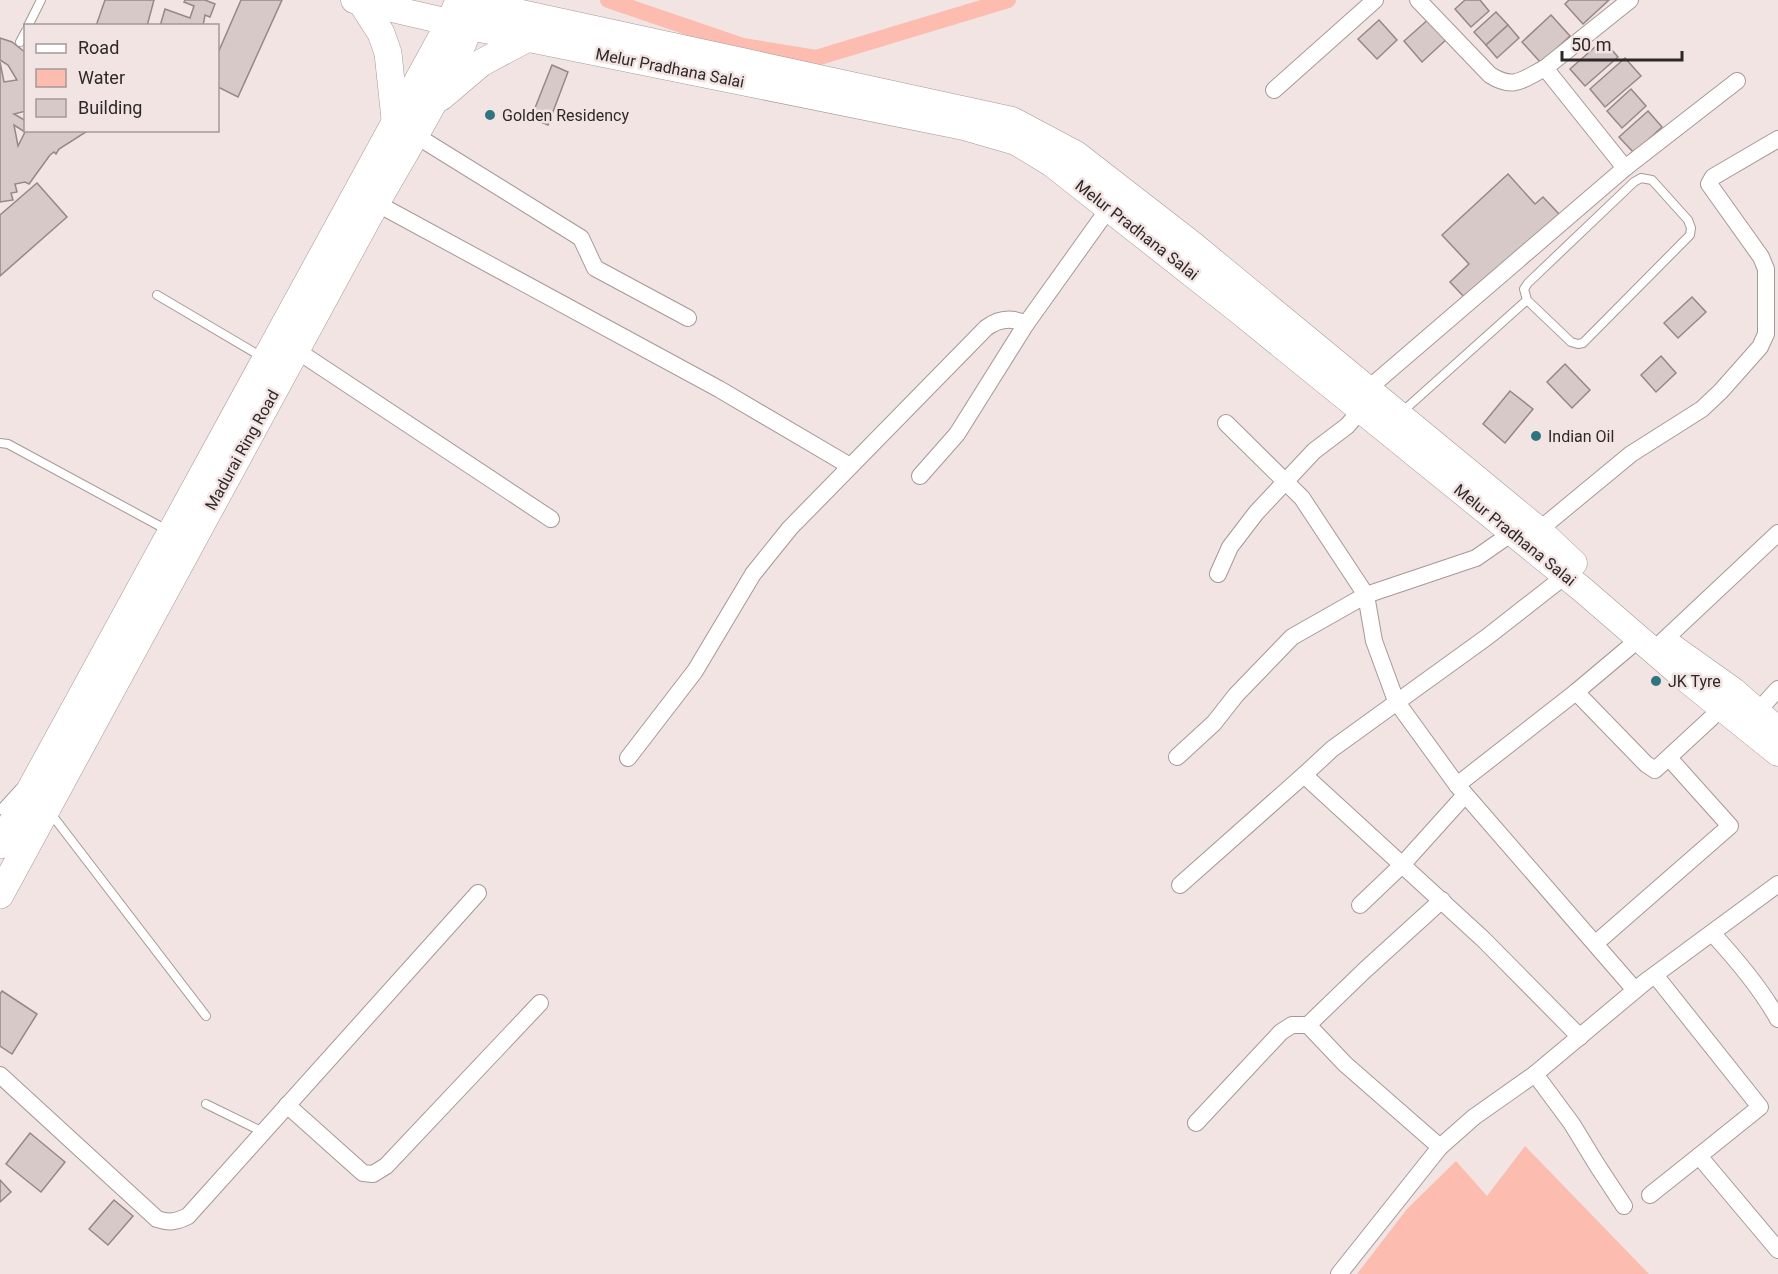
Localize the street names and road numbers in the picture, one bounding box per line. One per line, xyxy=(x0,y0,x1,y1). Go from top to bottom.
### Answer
street label: Melur Pradhana Salai xyxy=(594,44,746,92)
street label: Melur Pradhana Salai xyxy=(1072,176,1202,284)
street label: Madurai Ring Road xyxy=(201,387,283,513)
street label: Melur Pradhana Salai xyxy=(1450,480,1580,590)

